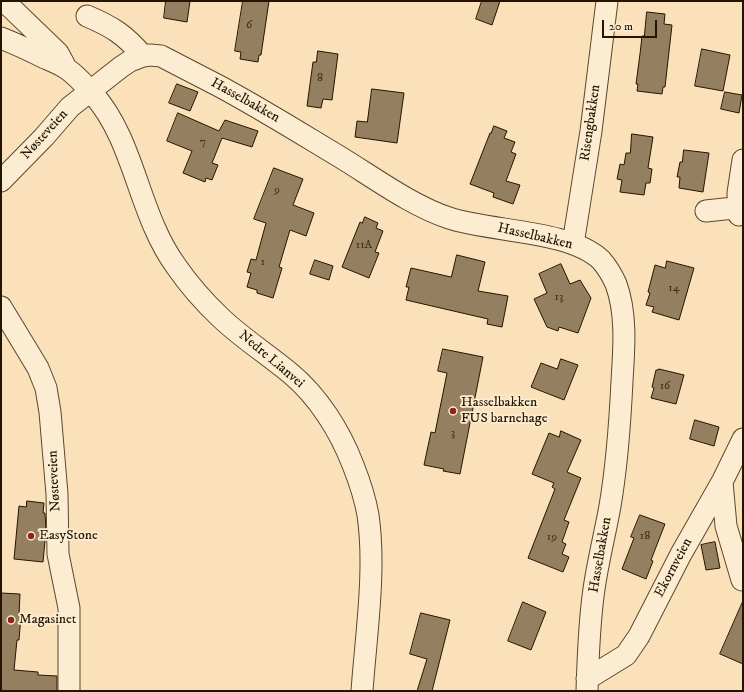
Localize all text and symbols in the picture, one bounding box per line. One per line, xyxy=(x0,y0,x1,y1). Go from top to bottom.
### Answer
scale bar xyxy=(604,12,659,38)
house number: 6 xyxy=(246,19,252,33)
text: 20 m xyxy=(609,19,633,34)
house number: 8 xyxy=(317,72,323,86)
street label: Hasselbakken xyxy=(208,75,282,127)
street label: Risengbakken xyxy=(577,84,605,162)
street label: Nøsteveien xyxy=(18,106,72,164)
house number: 7 xyxy=(200,136,206,150)
house number: 9 xyxy=(274,184,280,198)
street label: Hasselbakken xyxy=(496,220,574,254)
house number: 11A xyxy=(356,239,372,253)
house number: 1 xyxy=(261,256,265,270)
house number: 14 xyxy=(668,282,680,296)
house number: 13 xyxy=(555,291,563,305)
street label: Nedre Lianvei xyxy=(235,328,307,392)
house number: 16 xyxy=(660,380,670,394)
place label: Hasselbakken FUS barnehage xyxy=(461,395,547,428)
marker: Hasselbakken FUS barnehage xyxy=(448,406,458,416)
house number: 3 xyxy=(451,427,455,441)
street label: Nøsteveien xyxy=(45,450,65,512)
street label: Hasselbakken xyxy=(586,516,616,594)
place label: EasyStone xyxy=(39,528,98,544)
house number: 18 xyxy=(640,530,650,544)
marker: EasyStone xyxy=(26,531,36,541)
house number: 19 xyxy=(547,531,557,545)
street label: Ekornveien xyxy=(651,536,697,600)
place label: Magasinet xyxy=(19,612,76,628)
marker: Magasinet xyxy=(6,615,16,625)

